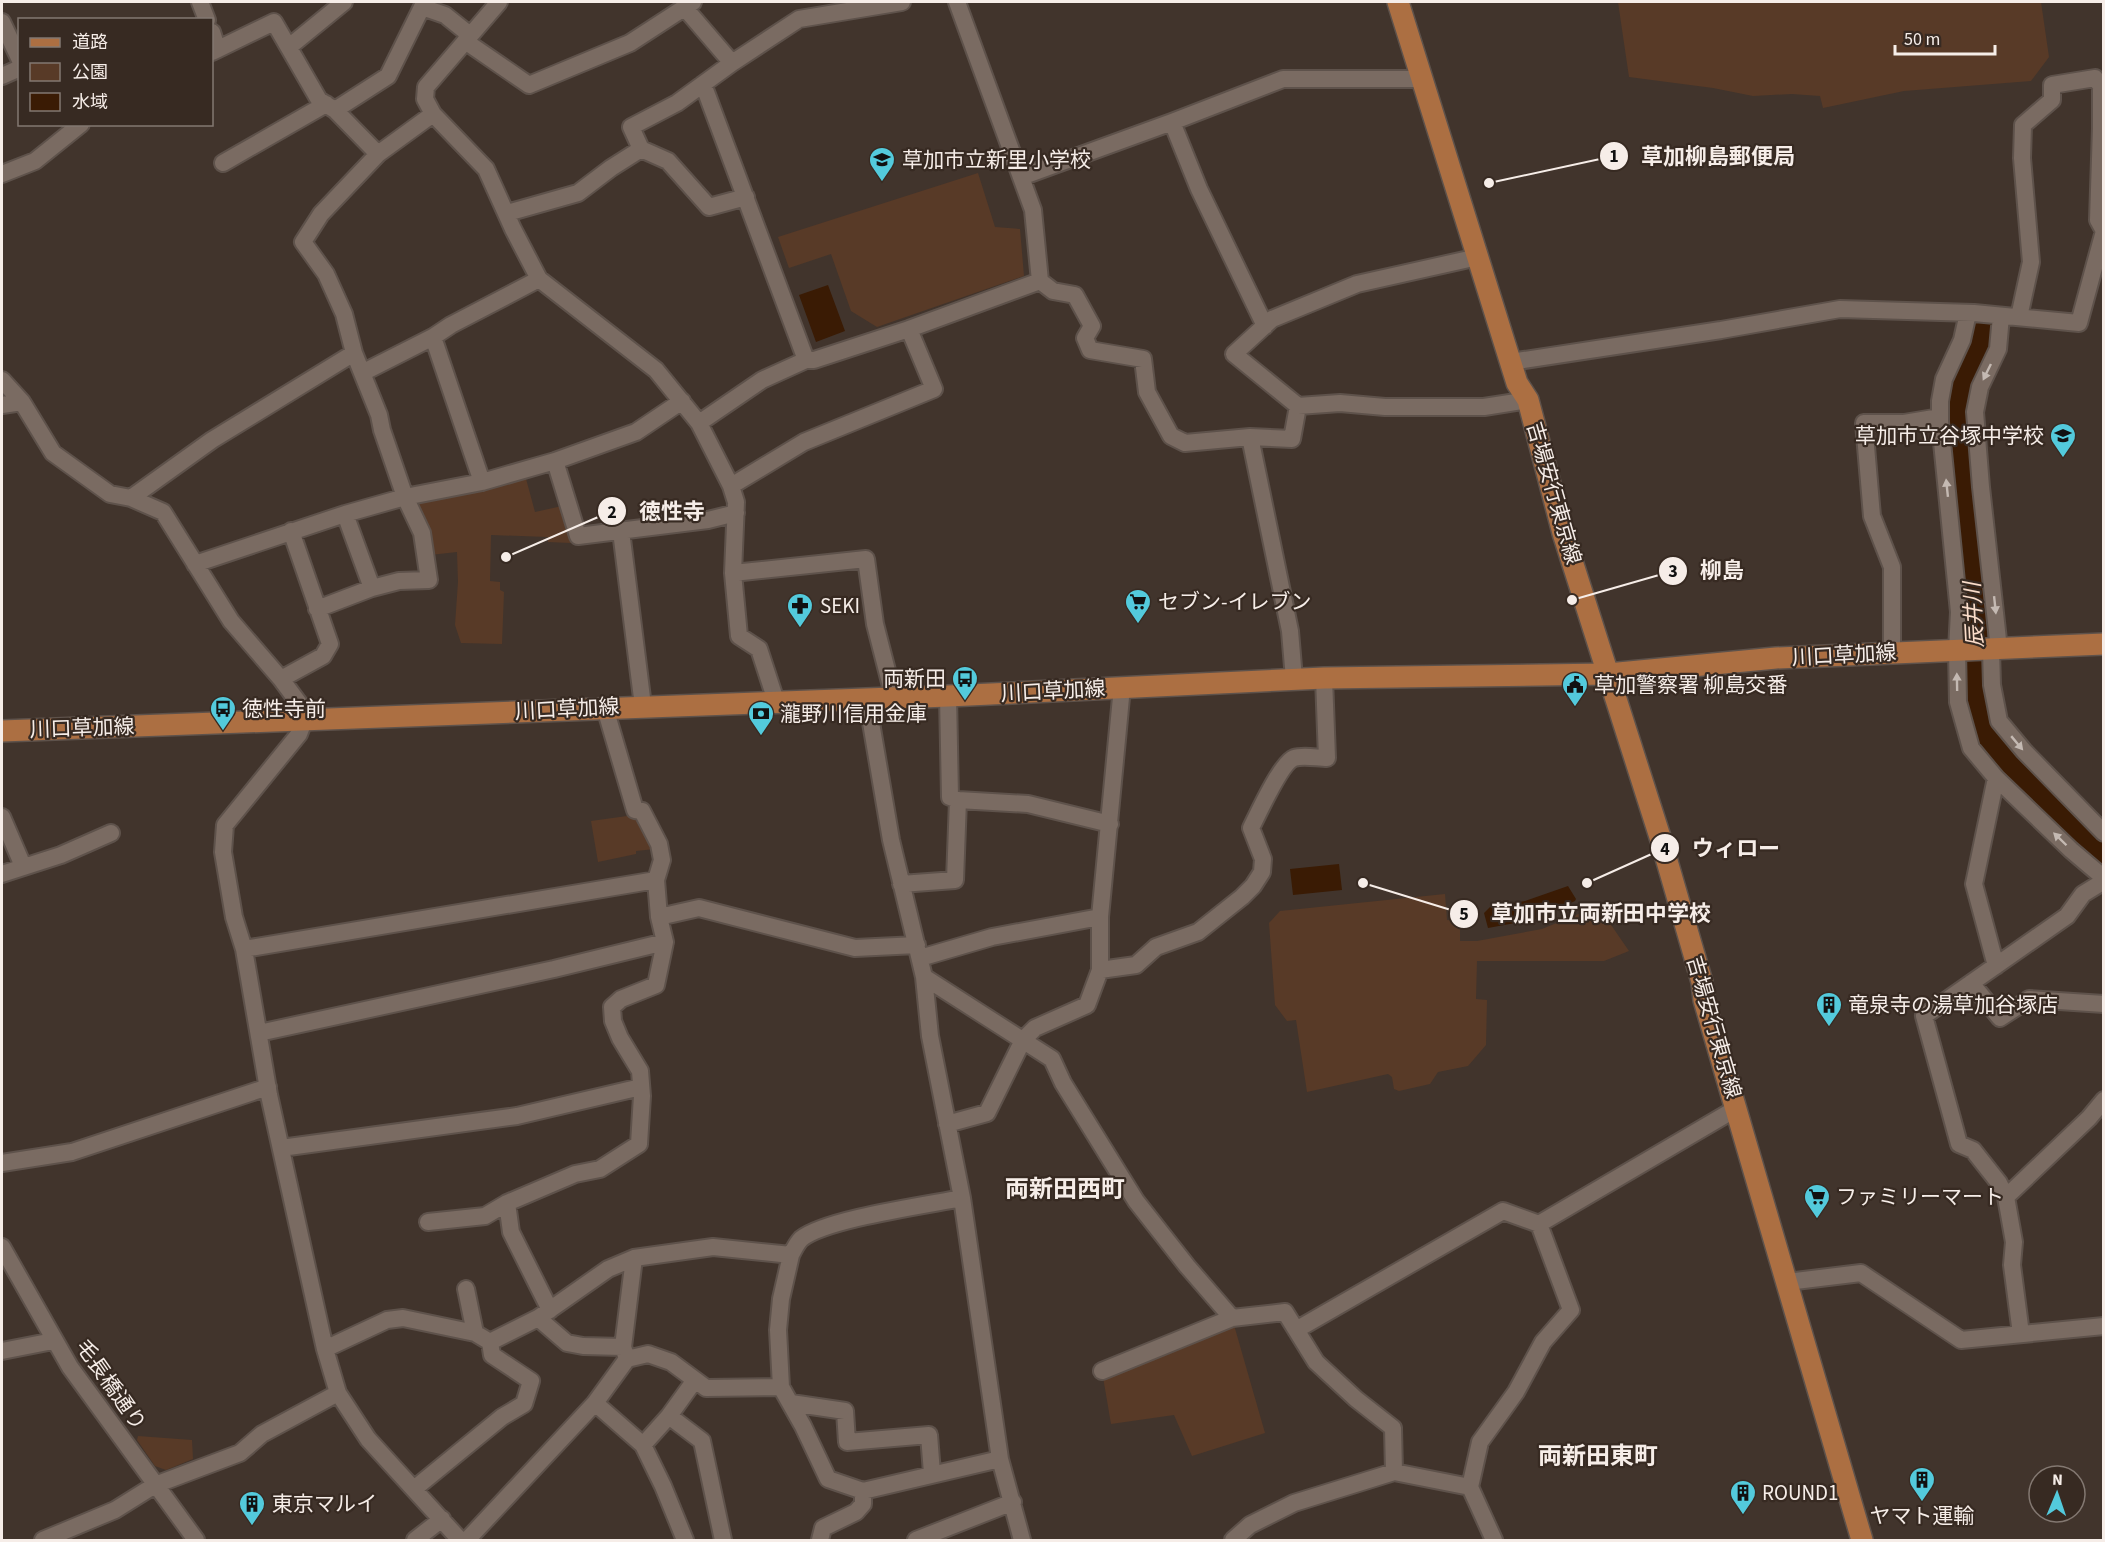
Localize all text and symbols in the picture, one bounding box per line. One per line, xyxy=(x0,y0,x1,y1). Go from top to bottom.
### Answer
legend xyxy=(18,18,213,126)
scale bar xyxy=(1895,18,1996,56)
text: 50 m xyxy=(1904,27,1940,52)
text: 道路 xyxy=(72,30,108,55)
text: 公園 xyxy=(72,60,108,85)
text: 水域 xyxy=(72,90,108,115)
callout: 草加柳島郵便局 xyxy=(1599,136,1807,176)
text: 草加柳島郵便局 xyxy=(1641,141,1795,173)
text: 1 xyxy=(1609,144,1619,169)
school or university icon: 草加市立新里小学校 xyxy=(867,145,897,183)
place label: 草加市立新里小学校 xyxy=(902,145,1091,175)
one-way arrow xyxy=(1982,363,1992,380)
street label: 吉場安行東京線 xyxy=(1519,418,1589,568)
place label: 草加市立谷塚中学校 xyxy=(1855,421,2044,451)
school or university icon: 草加市立谷塚中学校 xyxy=(2048,421,2078,459)
one-way arrow xyxy=(1942,478,1952,497)
callout: 徳性寺 xyxy=(597,491,717,531)
text: 徳性寺 xyxy=(639,496,705,528)
text: 2 xyxy=(607,500,617,525)
callout: 柳島 xyxy=(1658,551,1756,591)
text: 柳島 xyxy=(1700,555,1744,587)
text: 3 xyxy=(1668,559,1678,584)
water label: 辰井川 xyxy=(1956,579,1992,649)
supermarket icon: セブン-イレブン xyxy=(1123,587,1153,625)
place label: セブン-イレブン xyxy=(1158,587,1312,617)
pharmacy icon: SEKI xyxy=(785,591,815,629)
place label: SEKI xyxy=(820,591,860,621)
one-way arrow xyxy=(1990,596,2000,615)
street label: 川口草加線 xyxy=(1791,637,1897,673)
place label: 両新田 xyxy=(883,664,946,694)
bus stop icon: 両新田 xyxy=(950,664,980,702)
public building icon: 草加警察署 柳島交番 xyxy=(1560,670,1590,708)
place label: 草加警察署 柳島交番 xyxy=(1594,670,1787,700)
street label: 川口草加線 xyxy=(1000,673,1106,709)
one-way arrow xyxy=(1952,673,1962,692)
street label: 川口草加線 xyxy=(514,691,620,727)
bus stop icon: 徳性寺前 xyxy=(208,694,238,732)
place label: 徳性寺前 xyxy=(242,694,326,724)
bank icon: 瀧野川信用金庫 xyxy=(746,699,776,737)
place label: 瀧野川信用金庫 xyxy=(780,699,927,729)
street label: 川口草加線 xyxy=(29,711,135,745)
one-way arrow xyxy=(2010,735,2023,750)
callout: ウィロー xyxy=(1650,828,1792,868)
text: ウィロー xyxy=(1692,833,1780,865)
one-way arrow xyxy=(2053,833,2067,847)
text: 4 xyxy=(1660,837,1670,862)
callout: 草加市立両新田中学校 xyxy=(1449,894,1723,934)
text: 草加市立両新田中学校 xyxy=(1491,898,1711,930)
text: 5 xyxy=(1459,902,1469,927)
street label: 吉場安行東京線 xyxy=(1679,952,1749,1102)
building icon: 竜泉寺の湯草加谷塚店 xyxy=(1814,990,1844,1028)
place label: 竜泉寺の湯草加谷塚店 xyxy=(1848,990,2058,1020)
district label: 両新田西町 xyxy=(1005,1172,1125,1207)
supermarket icon: ファミリーマート xyxy=(1802,1182,1832,1220)
place label: ファミリーマート xyxy=(1836,1182,2004,1212)
street label: 毛長橋通り xyxy=(69,1333,153,1437)
district label: 両新田東町 xyxy=(1538,1439,1658,1474)
north arrow xyxy=(2027,1464,2087,1524)
building icon: ヤマト運輸 xyxy=(1907,1465,1937,1503)
text: N xyxy=(2052,1469,2063,1491)
building icon: ROUND1 xyxy=(1728,1478,1758,1516)
place label: ROUND1 xyxy=(1762,1478,1838,1508)
building icon: 東京マルイ xyxy=(237,1489,267,1527)
place label: 東京マルイ xyxy=(272,1489,377,1519)
place label: ヤマト運輸 xyxy=(1870,1501,1975,1531)

